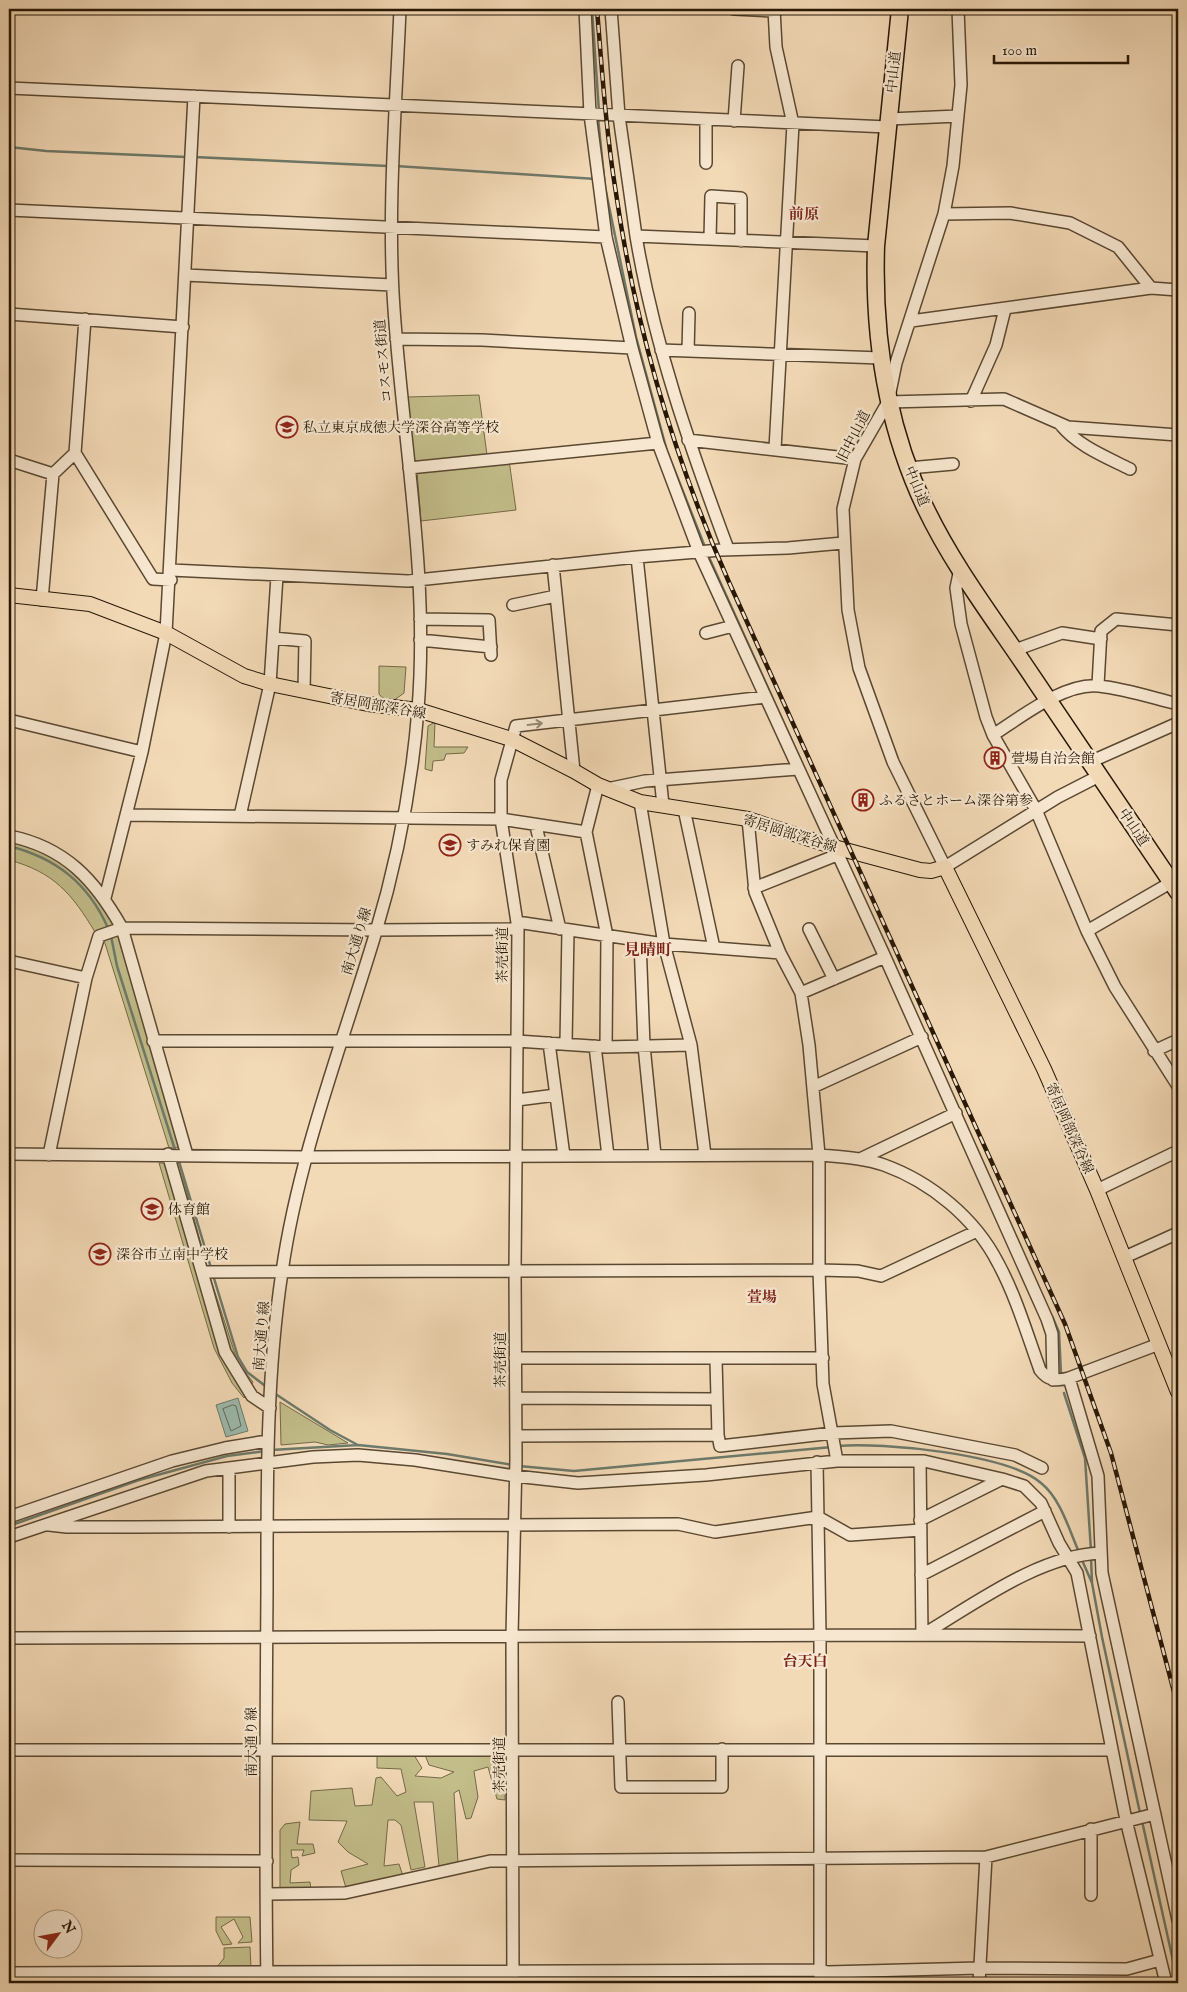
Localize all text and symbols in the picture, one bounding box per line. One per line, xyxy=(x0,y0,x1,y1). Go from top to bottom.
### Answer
scale bar xyxy=(994,32,1128,64)
text: 100 m xyxy=(1002,41,1038,60)
street label: 中山道 xyxy=(883,50,905,94)
district label: 前原 xyxy=(789,205,819,224)
street label: コスモス街道 xyxy=(371,318,397,404)
street label: 旧中山道 xyxy=(833,407,875,465)
school or university icon: 私立東京成徳大学深谷高等学校 xyxy=(275,415,299,439)
place label: 私立東京成徳大学深谷高等学校 xyxy=(303,419,499,437)
street label: 中山道 xyxy=(900,464,933,509)
street label: 寄居岡部深谷線 xyxy=(328,689,428,723)
one-way arrow xyxy=(527,719,543,729)
building icon: 萱場自治会館 xyxy=(983,746,1007,770)
place label: 萱場自治会館 xyxy=(1011,750,1095,768)
building icon: ふるさとホーム深谷第参 xyxy=(851,788,875,812)
place label: ふるさとホーム深谷第参 xyxy=(879,792,1033,810)
street label: 中山道 xyxy=(1114,805,1152,850)
street label: 寄居岡部深谷線 xyxy=(740,811,839,857)
school or university icon: すみれ保育園 xyxy=(438,833,462,857)
place label: すみれ保育園 xyxy=(466,837,550,855)
street label: 南大通り線 xyxy=(338,905,376,977)
street label: 茶売街道 xyxy=(494,927,512,983)
district label: 見晴町 xyxy=(624,941,672,961)
street label: 寄居岡部深谷線 xyxy=(1041,1080,1097,1177)
school or university icon: 体育館 xyxy=(140,1197,164,1221)
place label: 体育館 xyxy=(168,1201,210,1219)
school or university icon: 深谷市立南中学校 xyxy=(88,1242,112,1266)
place label: 深谷市立南中学校 xyxy=(116,1246,228,1264)
district label: 萱場 xyxy=(747,1288,777,1307)
street label: 南大通り線 xyxy=(250,1300,274,1372)
street label: 茶売街道 xyxy=(492,1332,510,1388)
district label: 台天白 xyxy=(782,1652,828,1671)
street label: 南大通り線 xyxy=(243,1707,261,1777)
street label: 茶売街道 xyxy=(491,1737,509,1793)
north arrow xyxy=(32,1910,82,1960)
text: N xyxy=(57,1917,79,1938)

